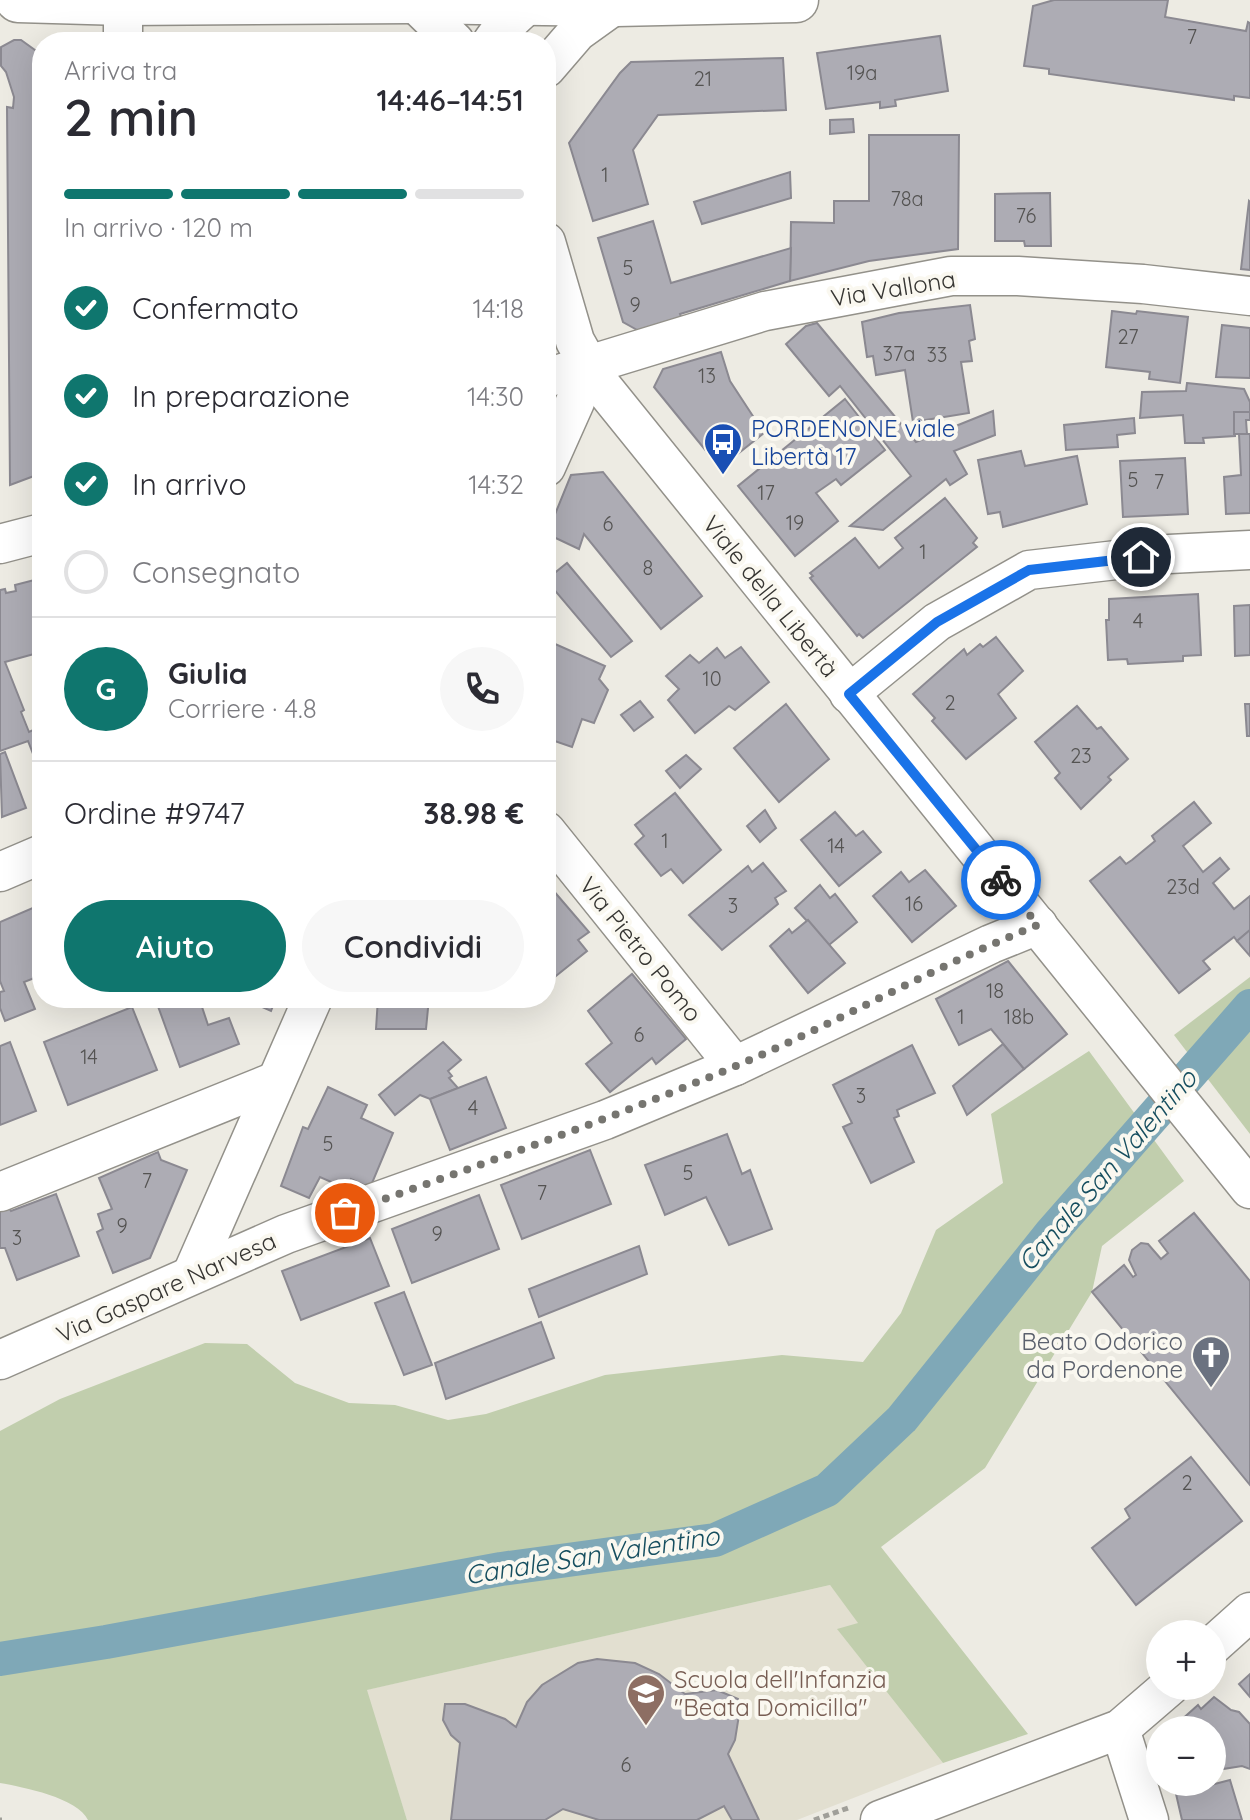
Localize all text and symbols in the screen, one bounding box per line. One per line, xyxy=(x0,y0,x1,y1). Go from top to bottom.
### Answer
house number: 7 xyxy=(1187,24,1197,49)
text: Arriva tra xyxy=(64,54,177,87)
house number: 19a xyxy=(847,60,877,85)
house number: 21 xyxy=(694,66,712,91)
text: 14:46–14:51 xyxy=(377,81,524,119)
text: 2 min xyxy=(64,84,198,149)
house number: 1 xyxy=(601,162,609,187)
house number: 78a xyxy=(890,186,924,211)
house number: 76 xyxy=(1016,203,1036,228)
text: In arrivo · 120 m xyxy=(64,211,253,244)
house number: 5 xyxy=(623,255,633,280)
street label: Via Vallona xyxy=(828,263,958,313)
icon: check xyxy=(64,286,108,330)
text: Confermato xyxy=(132,289,299,327)
text: 14:18 xyxy=(473,292,524,325)
house number: 9 xyxy=(629,292,641,317)
house number: 27 xyxy=(1118,324,1138,349)
house number: 37a xyxy=(883,341,915,366)
house number: 33 xyxy=(927,342,947,367)
house number: 13 xyxy=(698,363,716,388)
icon: check xyxy=(64,374,108,418)
text: In preparazione xyxy=(132,377,350,415)
text: 14:30 xyxy=(467,380,524,413)
place label: PORDENONE viale Libertà 17 xyxy=(751,413,955,471)
bus stop icon: PORDENONE viale Libertà 17 xyxy=(702,421,744,476)
icon: check xyxy=(64,462,108,506)
text: In arrivo xyxy=(132,465,247,503)
house number: 5 xyxy=(1128,467,1138,492)
text: 14:32 xyxy=(468,468,524,501)
house number: 7 xyxy=(1154,469,1164,494)
house number: 17 xyxy=(757,480,775,505)
street label: Viale della Libertà xyxy=(697,509,845,683)
house number: 19 xyxy=(786,510,804,535)
house number: 6 xyxy=(603,511,614,536)
pin xyxy=(1107,523,1175,591)
icon: home xyxy=(1119,535,1163,579)
house number: 1 xyxy=(919,539,927,564)
text: Consegnato xyxy=(132,553,300,591)
house number: 8 xyxy=(643,555,653,580)
house number: 4 xyxy=(1133,608,1143,633)
button: phone xyxy=(440,647,524,731)
text: Giulia xyxy=(168,654,248,692)
house number: 10 xyxy=(702,666,722,691)
text: G xyxy=(96,670,116,708)
house number: 2 xyxy=(944,690,956,715)
text: Corriere · 4.8 xyxy=(168,692,317,725)
house number: 23 xyxy=(1070,743,1092,768)
text: Ordine #9747 xyxy=(64,794,245,832)
text: 38.98 € xyxy=(423,794,524,832)
house number: 1 xyxy=(661,828,669,853)
house number: 14 xyxy=(827,833,845,858)
courier xyxy=(961,840,1041,920)
icon: bike xyxy=(979,858,1023,902)
street label: Via Pietro Pomo xyxy=(573,870,709,1028)
house number: 23d xyxy=(1166,874,1200,899)
house number: 16 xyxy=(905,891,923,916)
house number: 3 xyxy=(728,893,738,918)
button: Aiuto xyxy=(64,900,286,992)
button: Condividi xyxy=(302,900,524,992)
house number: 18 xyxy=(986,978,1004,1003)
house number: 1 xyxy=(957,1004,965,1029)
house number: 18b xyxy=(1004,1004,1034,1029)
house number: 6 xyxy=(634,1022,645,1047)
house number: 14 xyxy=(80,1044,98,1069)
water label: Canale San Valentino xyxy=(1010,1061,1205,1278)
house number: 3 xyxy=(856,1083,866,1108)
house number: 4 xyxy=(468,1095,478,1120)
house number: 5 xyxy=(323,1131,333,1156)
house number: 5 xyxy=(683,1160,693,1185)
house number: 7 xyxy=(142,1168,152,1193)
pin xyxy=(311,1179,379,1247)
house number: 7 xyxy=(537,1180,547,1205)
icon: bag xyxy=(323,1191,367,1235)
house number: 9 xyxy=(116,1213,128,1238)
house number: 9 xyxy=(431,1221,443,1246)
house number: 3 xyxy=(12,1225,22,1250)
street label: Via Gaspare Narvesa xyxy=(51,1225,281,1349)
place label: Beato Odorico da Pordenone xyxy=(1021,1326,1183,1384)
church icon: Beato Odorico da Pordenone xyxy=(1190,1334,1232,1389)
house number: 2 xyxy=(1181,1470,1193,1495)
water label: Canale San Valentino xyxy=(463,1518,723,1591)
map controls xyxy=(1146,1620,1226,1796)
button: + xyxy=(1146,1620,1226,1700)
place label: Scuola dell'Infanzia "Beata Domicilla" xyxy=(674,1664,887,1722)
school or university icon: Scuola dell'Infanzia "Beata Domicilla" xyxy=(625,1672,667,1727)
button: − xyxy=(1146,1716,1226,1796)
house number: 6 xyxy=(621,1752,632,1777)

